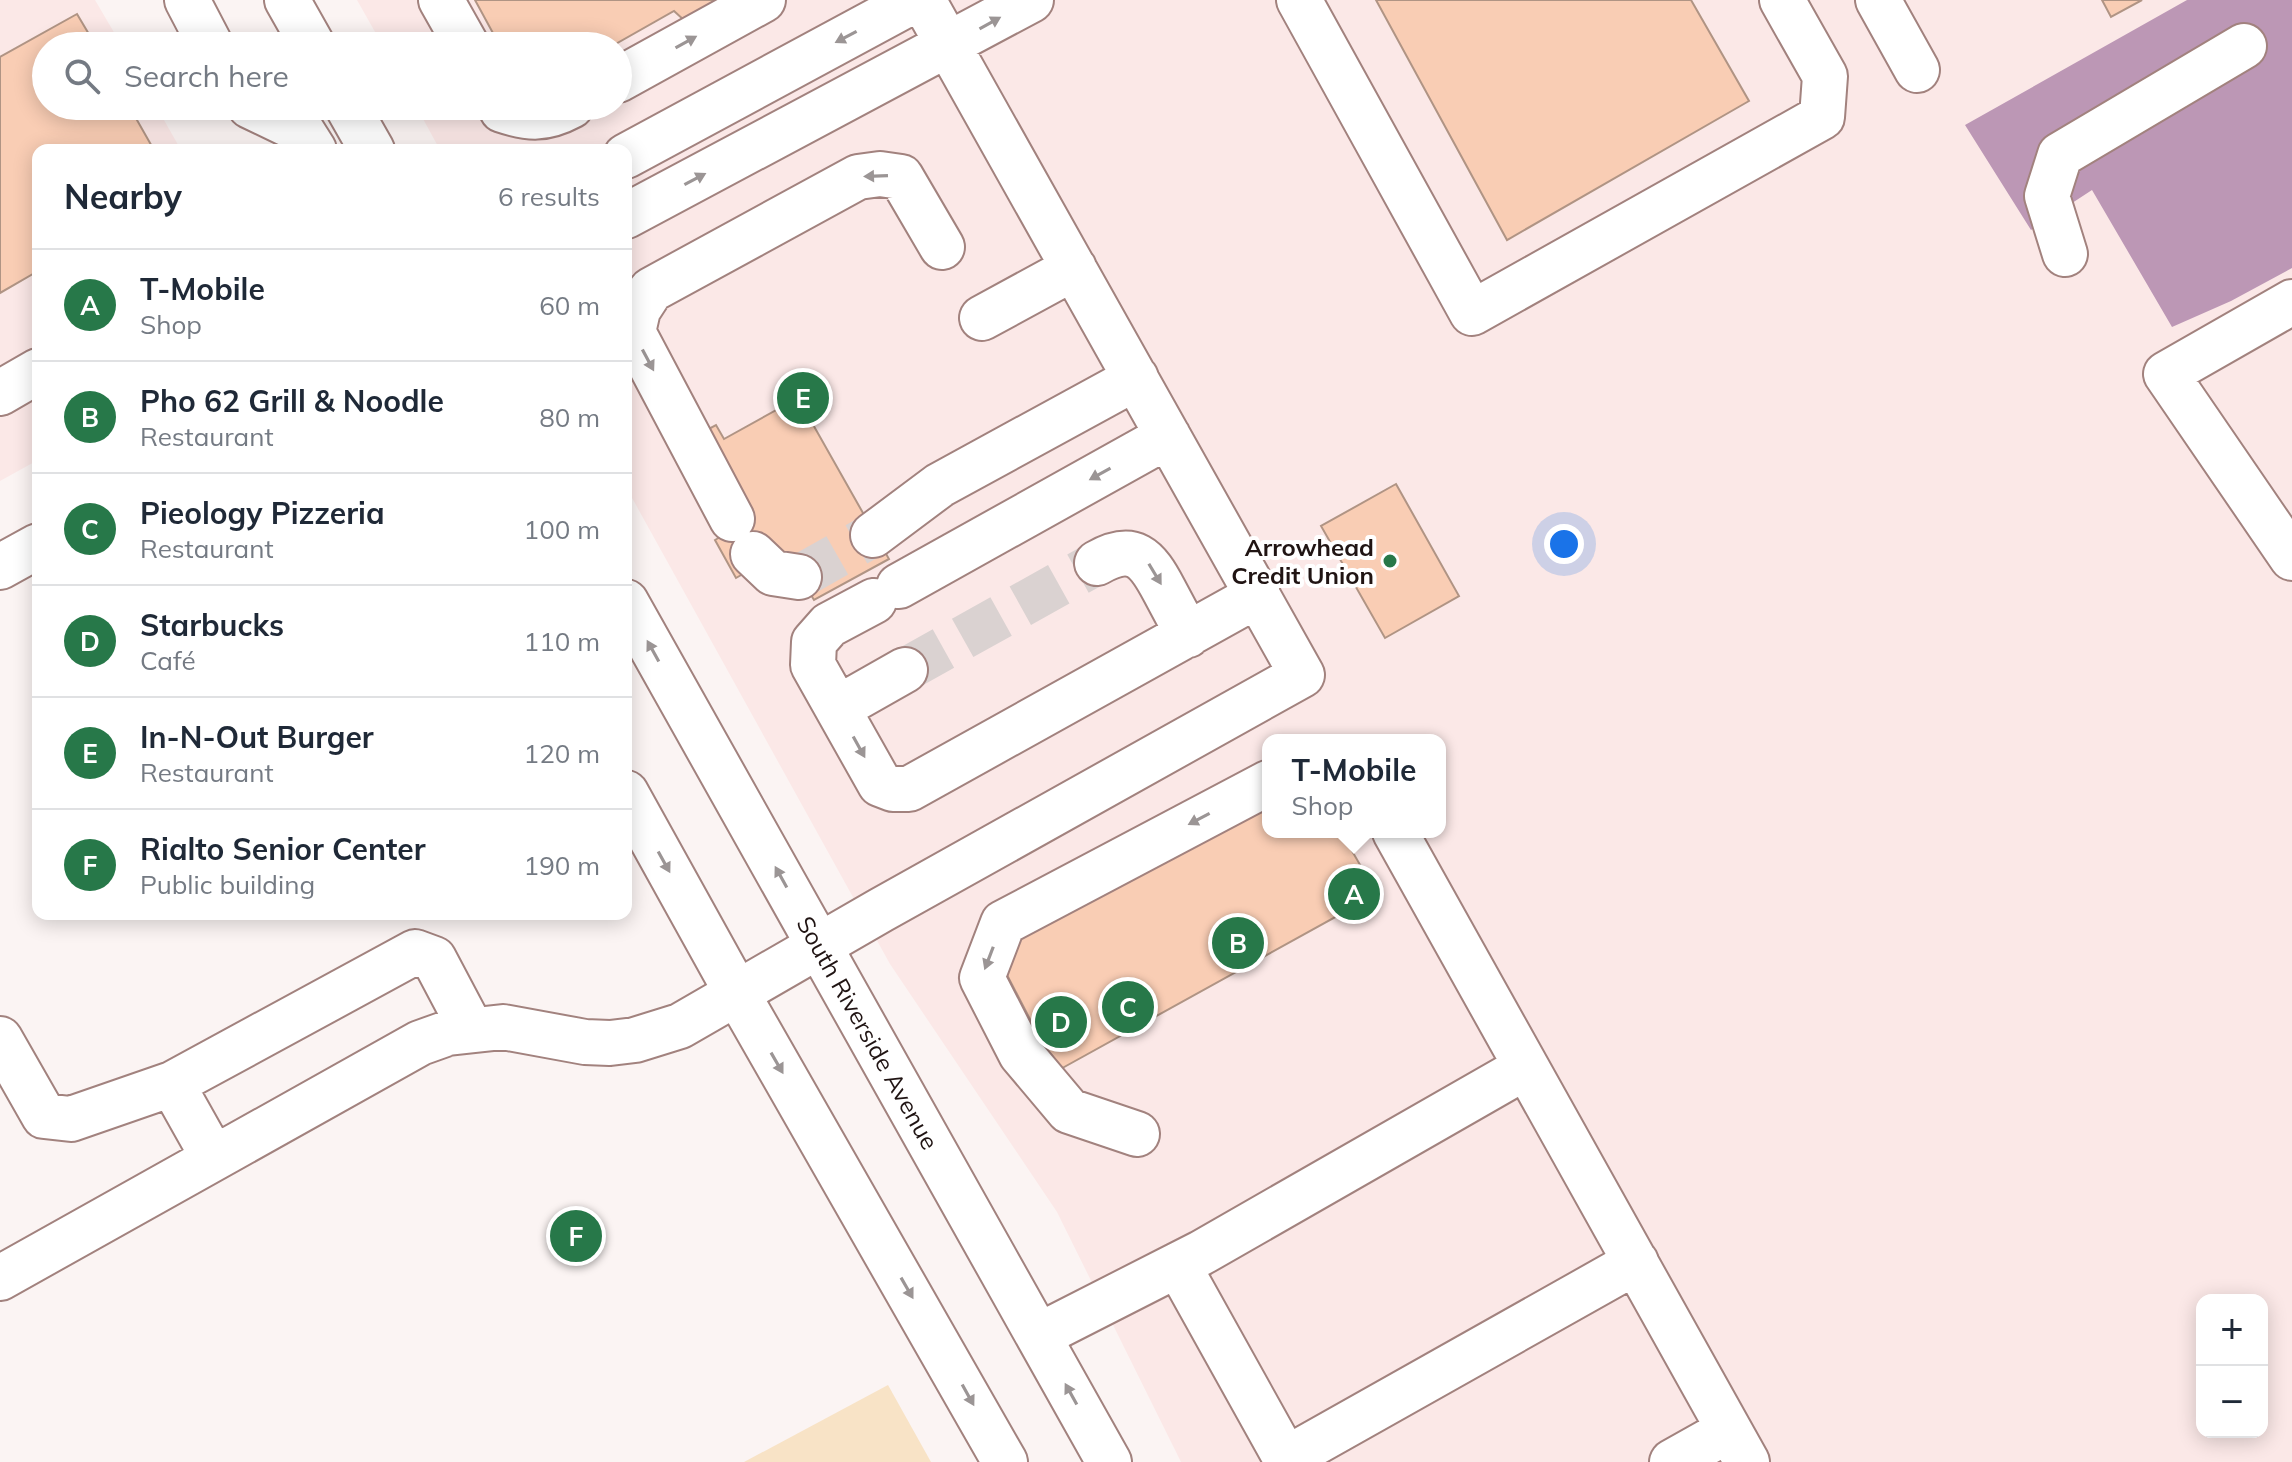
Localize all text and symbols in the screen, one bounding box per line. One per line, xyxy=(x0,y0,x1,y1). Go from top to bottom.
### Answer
one-way arrow xyxy=(978,16,1001,29)
one-way arrow xyxy=(835,30,858,44)
search box xyxy=(32,32,632,120)
one-way arrow xyxy=(675,36,698,49)
icon: search xyxy=(60,54,104,98)
text: Search here xyxy=(124,57,289,95)
one-way arrow xyxy=(863,169,888,182)
one-way arrow xyxy=(684,173,706,187)
text: Nearby xyxy=(64,175,182,218)
text: 6 results xyxy=(498,180,600,213)
text: T-Mobile xyxy=(140,270,265,308)
text: A xyxy=(80,289,100,322)
text: 60 m xyxy=(539,289,600,322)
text: Shop xyxy=(140,308,202,341)
one-way arrow xyxy=(640,349,654,371)
pin: E xyxy=(777,368,829,428)
text: Pho 62 Grill & Noodle xyxy=(140,382,444,420)
text: B xyxy=(81,401,99,434)
text: 80 m xyxy=(539,401,600,434)
text: Restaurant xyxy=(140,420,274,453)
one-way arrow xyxy=(1089,467,1112,481)
text: Pieology Pizzeria xyxy=(140,494,385,532)
text: C xyxy=(81,513,99,546)
text: 100 m xyxy=(524,513,600,546)
your location xyxy=(1544,524,1584,564)
text: Restaurant xyxy=(140,532,274,565)
place label: Arrowhead Credit Union xyxy=(1231,532,1374,590)
marker: Arrowhead Credit Union xyxy=(1381,552,1399,570)
one-way arrow xyxy=(1148,563,1162,585)
text: Starbucks xyxy=(140,606,284,644)
text: D xyxy=(80,625,100,658)
text: 110 m xyxy=(524,625,600,658)
one-way arrow xyxy=(647,639,660,662)
text: Café xyxy=(140,644,196,677)
text: In-N-Out Burger xyxy=(140,718,374,756)
popup xyxy=(1262,734,1446,838)
one-way arrow xyxy=(853,735,866,758)
text: E xyxy=(82,737,98,770)
text: 120 m xyxy=(524,737,600,770)
text: T-Mobile xyxy=(1292,751,1416,789)
text: Restaurant xyxy=(140,756,274,789)
text: Shop xyxy=(1292,789,1353,822)
one-way arrow xyxy=(1188,812,1210,826)
text: Rialto Senior Center xyxy=(140,830,425,868)
text: F xyxy=(83,849,97,882)
text: 190 m xyxy=(524,849,600,882)
one-way arrow xyxy=(657,850,671,873)
pin: A xyxy=(1328,864,1380,924)
one-way arrow xyxy=(774,866,788,888)
text: Public building xyxy=(140,868,315,901)
street label: South Riverside Avenue xyxy=(790,911,945,1155)
pin: B xyxy=(1212,913,1264,973)
one-way arrow xyxy=(982,946,995,970)
pin: C xyxy=(1102,977,1154,1037)
pin: D xyxy=(1035,992,1087,1052)
one-way arrow xyxy=(770,1051,784,1074)
pin: F xyxy=(550,1206,602,1266)
one-way arrow xyxy=(900,1277,914,1299)
map controls xyxy=(2196,1294,2268,1438)
button: + xyxy=(2196,1294,2268,1366)
button: − xyxy=(2196,1366,2268,1438)
one-way arrow xyxy=(1065,1382,1078,1405)
one-way arrow xyxy=(961,1384,975,1407)

